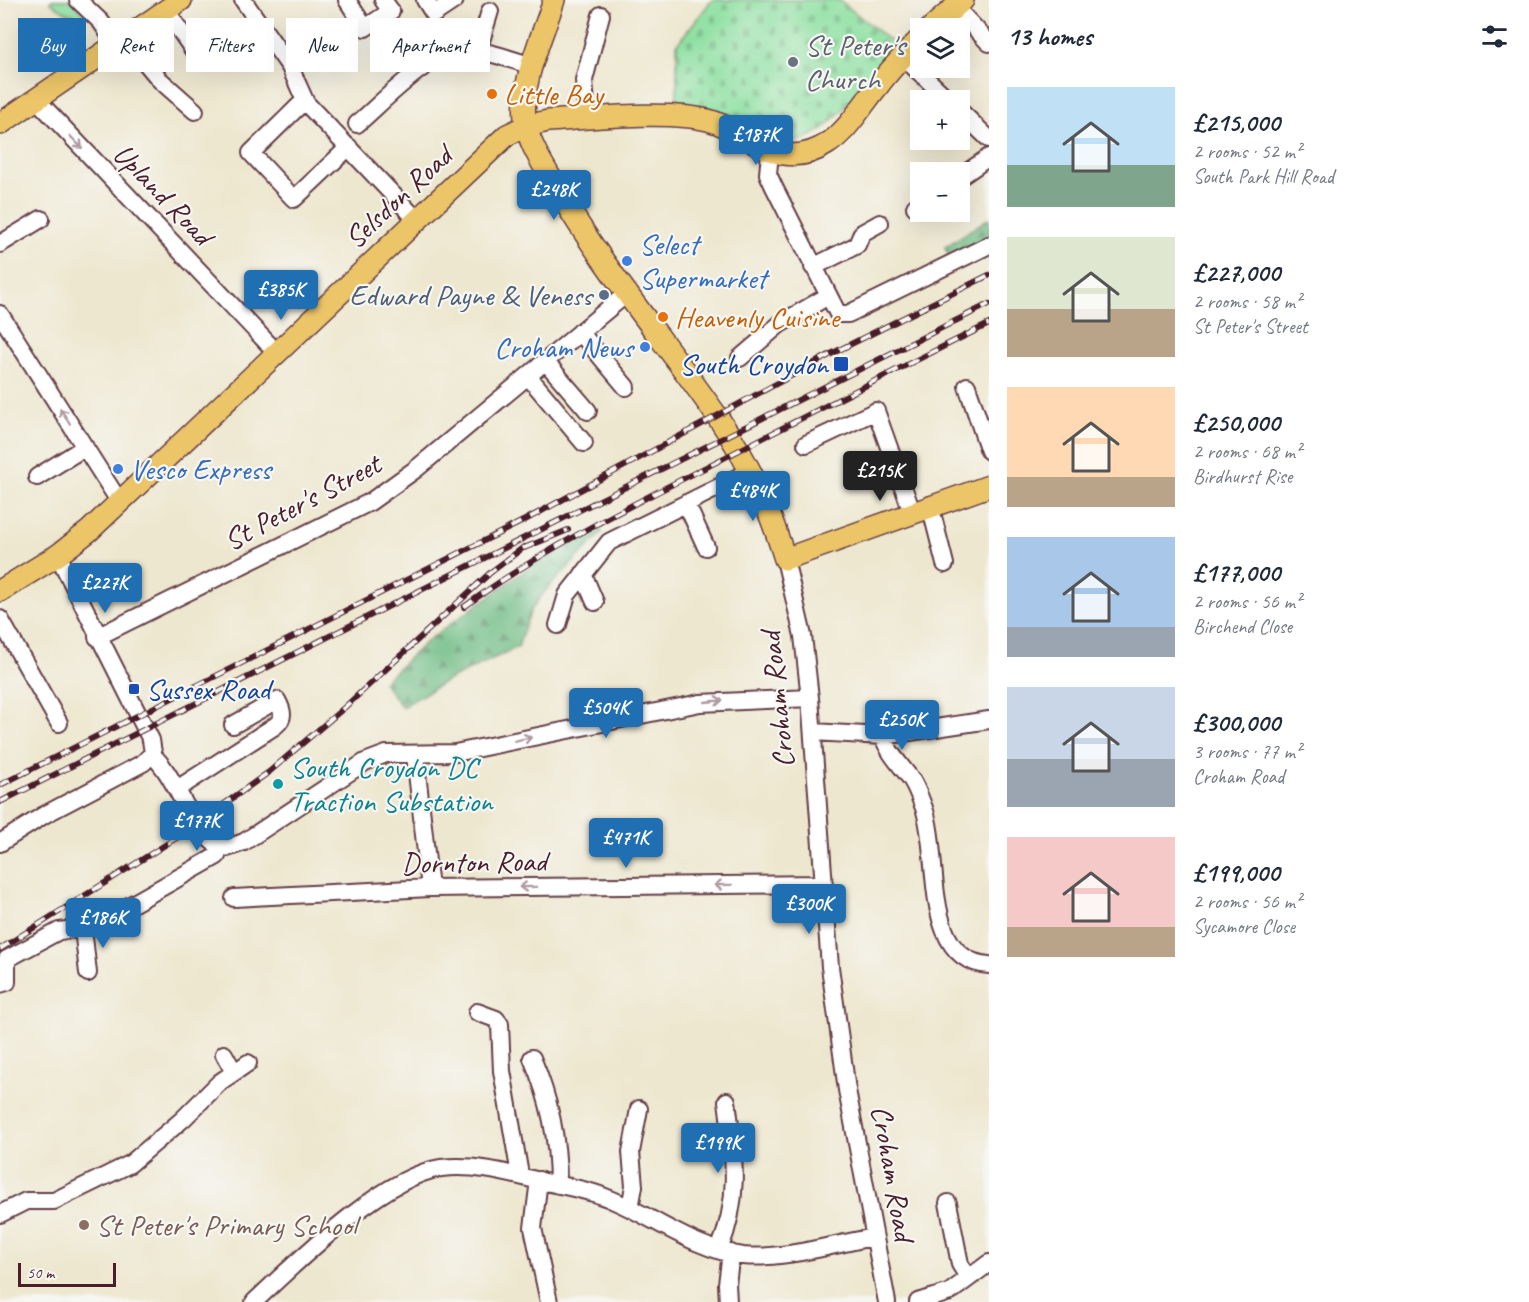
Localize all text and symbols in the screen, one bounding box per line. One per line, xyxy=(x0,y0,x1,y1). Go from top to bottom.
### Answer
chip: Buy xyxy=(18,18,86,72)
chip: Rent xyxy=(98,18,174,72)
chip: Filters xyxy=(186,18,274,72)
chip: New xyxy=(286,18,358,72)
chip: Apartment xyxy=(370,18,490,72)
map controls xyxy=(910,18,970,222)
button: layers xyxy=(910,18,970,78)
text: 13 homes xyxy=(1007,20,1092,53)
icon: filters xyxy=(1478,20,1511,53)
place label: St Peter's Church xyxy=(805,26,908,98)
marker: St Peter's Church xyxy=(786,55,800,69)
place label: Little Bay xyxy=(504,75,606,113)
marker: Little Bay xyxy=(485,87,499,101)
button: + xyxy=(910,90,970,150)
text: £215,000 xyxy=(1193,106,1280,139)
icon: home xyxy=(1055,111,1127,183)
pin: £187K xyxy=(714,115,798,166)
text: £187K xyxy=(733,122,779,147)
one-way arrow xyxy=(69,134,83,149)
street label: Upland Road xyxy=(105,135,224,256)
street label: Selsdon Road xyxy=(336,135,463,257)
text: 2 rooms · 52 m² xyxy=(1193,139,1301,164)
button: − xyxy=(910,162,970,222)
text: South Park Hill Road xyxy=(1193,164,1334,189)
pin: £248K xyxy=(512,170,596,221)
text: £248K xyxy=(531,177,577,202)
place label: Select Supermarket xyxy=(639,225,771,297)
marker: Select Supermarket xyxy=(620,254,634,268)
text: £227,000 xyxy=(1193,256,1280,289)
icon: home xyxy=(1055,261,1127,333)
pin: £385K xyxy=(239,270,323,321)
place label: Edward Payne & Veness xyxy=(349,276,595,314)
text: £385K xyxy=(258,277,304,302)
marker: Edward Payne & Veness xyxy=(597,288,611,302)
text: 2 rooms · 58 m² xyxy=(1193,289,1301,314)
place label: Heavenly Cuisine xyxy=(675,298,841,336)
marker: Heavenly Cuisine xyxy=(656,310,670,324)
text: St Peter's Street xyxy=(1193,314,1308,339)
place label: Croham News xyxy=(494,328,636,366)
marker: Croham News xyxy=(638,340,652,354)
place label: South Croydon xyxy=(679,345,829,383)
marker: South Croydon xyxy=(832,355,850,373)
text: £250,000 xyxy=(1193,406,1280,439)
one-way arrow xyxy=(59,408,71,425)
icon: home xyxy=(1055,411,1127,483)
text: 2 rooms · 68 m² xyxy=(1193,439,1301,464)
street label: St Peter's Street xyxy=(217,443,390,559)
place label: Vesco Express xyxy=(130,450,273,488)
pin: £215K xyxy=(838,451,922,502)
text: £215K xyxy=(857,458,903,483)
marker: Vesco Express xyxy=(111,462,125,476)
text: Birdhurst Rise xyxy=(1193,464,1292,489)
pin: £484K xyxy=(711,471,795,522)
text: £484K xyxy=(730,478,776,503)
text: £177,000 xyxy=(1193,556,1280,589)
icon: home xyxy=(1055,561,1127,633)
pin: £227K xyxy=(63,563,147,614)
text: £227K xyxy=(82,570,128,595)
text: 2 rooms · 56 m² xyxy=(1193,589,1301,614)
text: Birchend Close xyxy=(1193,614,1292,639)
street label: Croham Road xyxy=(751,626,803,770)
place label: Sussex Road xyxy=(146,670,274,708)
marker: Sussex Road xyxy=(127,682,141,696)
pin: £504K xyxy=(564,688,648,739)
text: £504K xyxy=(583,695,629,720)
one-way arrow xyxy=(703,696,723,707)
pin: £250K xyxy=(860,700,944,751)
text: £300,000 xyxy=(1193,706,1280,739)
text: £250K xyxy=(879,707,925,732)
icon: home xyxy=(1055,711,1127,783)
one-way arrow xyxy=(512,733,532,744)
text: 3 rooms · 77 m² xyxy=(1193,739,1301,764)
place label: South Croydon DC Traction Substation xyxy=(290,748,494,820)
text: Croham Road xyxy=(1193,764,1284,789)
marker: South Croydon DC Traction Substation xyxy=(271,777,285,791)
pin: £177K xyxy=(155,801,239,852)
text: £177K xyxy=(174,808,220,833)
pin: £471K xyxy=(584,818,668,869)
text: £471K xyxy=(603,825,649,850)
street label: Dornton Road xyxy=(401,842,551,882)
text: £199,000 xyxy=(1193,856,1279,889)
icon: home xyxy=(1055,861,1127,933)
one-way arrow xyxy=(713,879,733,891)
one-way arrow xyxy=(518,881,538,893)
pin: £300K xyxy=(767,884,851,935)
text: 2 rooms · 56 m² xyxy=(1193,889,1301,914)
text: £300K xyxy=(786,891,832,916)
pin: £186K xyxy=(61,898,145,949)
text: £186K xyxy=(80,905,126,930)
text: Sycamore Close xyxy=(1193,914,1295,939)
street label: Croham Road xyxy=(862,1102,924,1248)
pin: £199K xyxy=(676,1123,760,1174)
text: £199K xyxy=(695,1130,741,1155)
place label: St Peter's Primary School xyxy=(96,1206,361,1244)
marker: St Peter's Primary School xyxy=(77,1218,91,1232)
scale bar xyxy=(18,1260,116,1288)
text: 50 m xyxy=(27,1263,54,1283)

